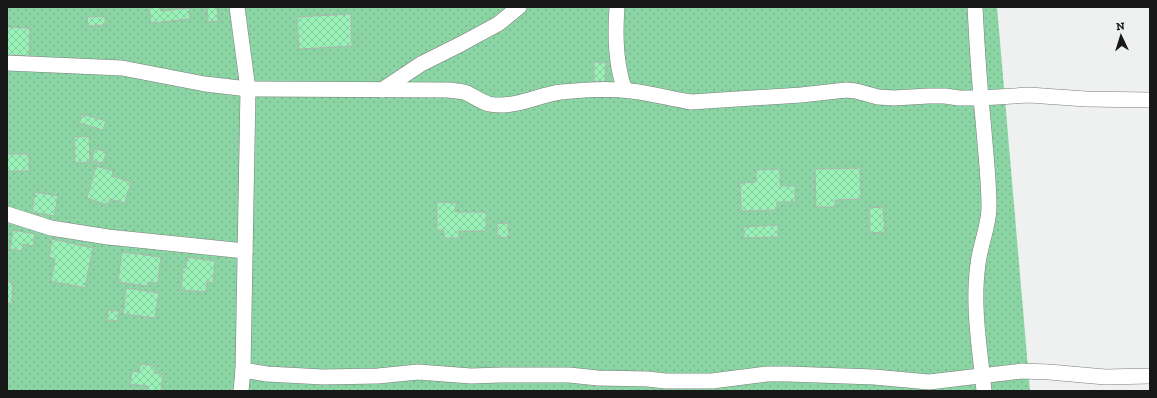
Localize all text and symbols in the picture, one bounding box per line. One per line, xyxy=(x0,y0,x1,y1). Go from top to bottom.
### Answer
north arrow xyxy=(1101,16,1141,56)
text: N xyxy=(1116,20,1126,33)

